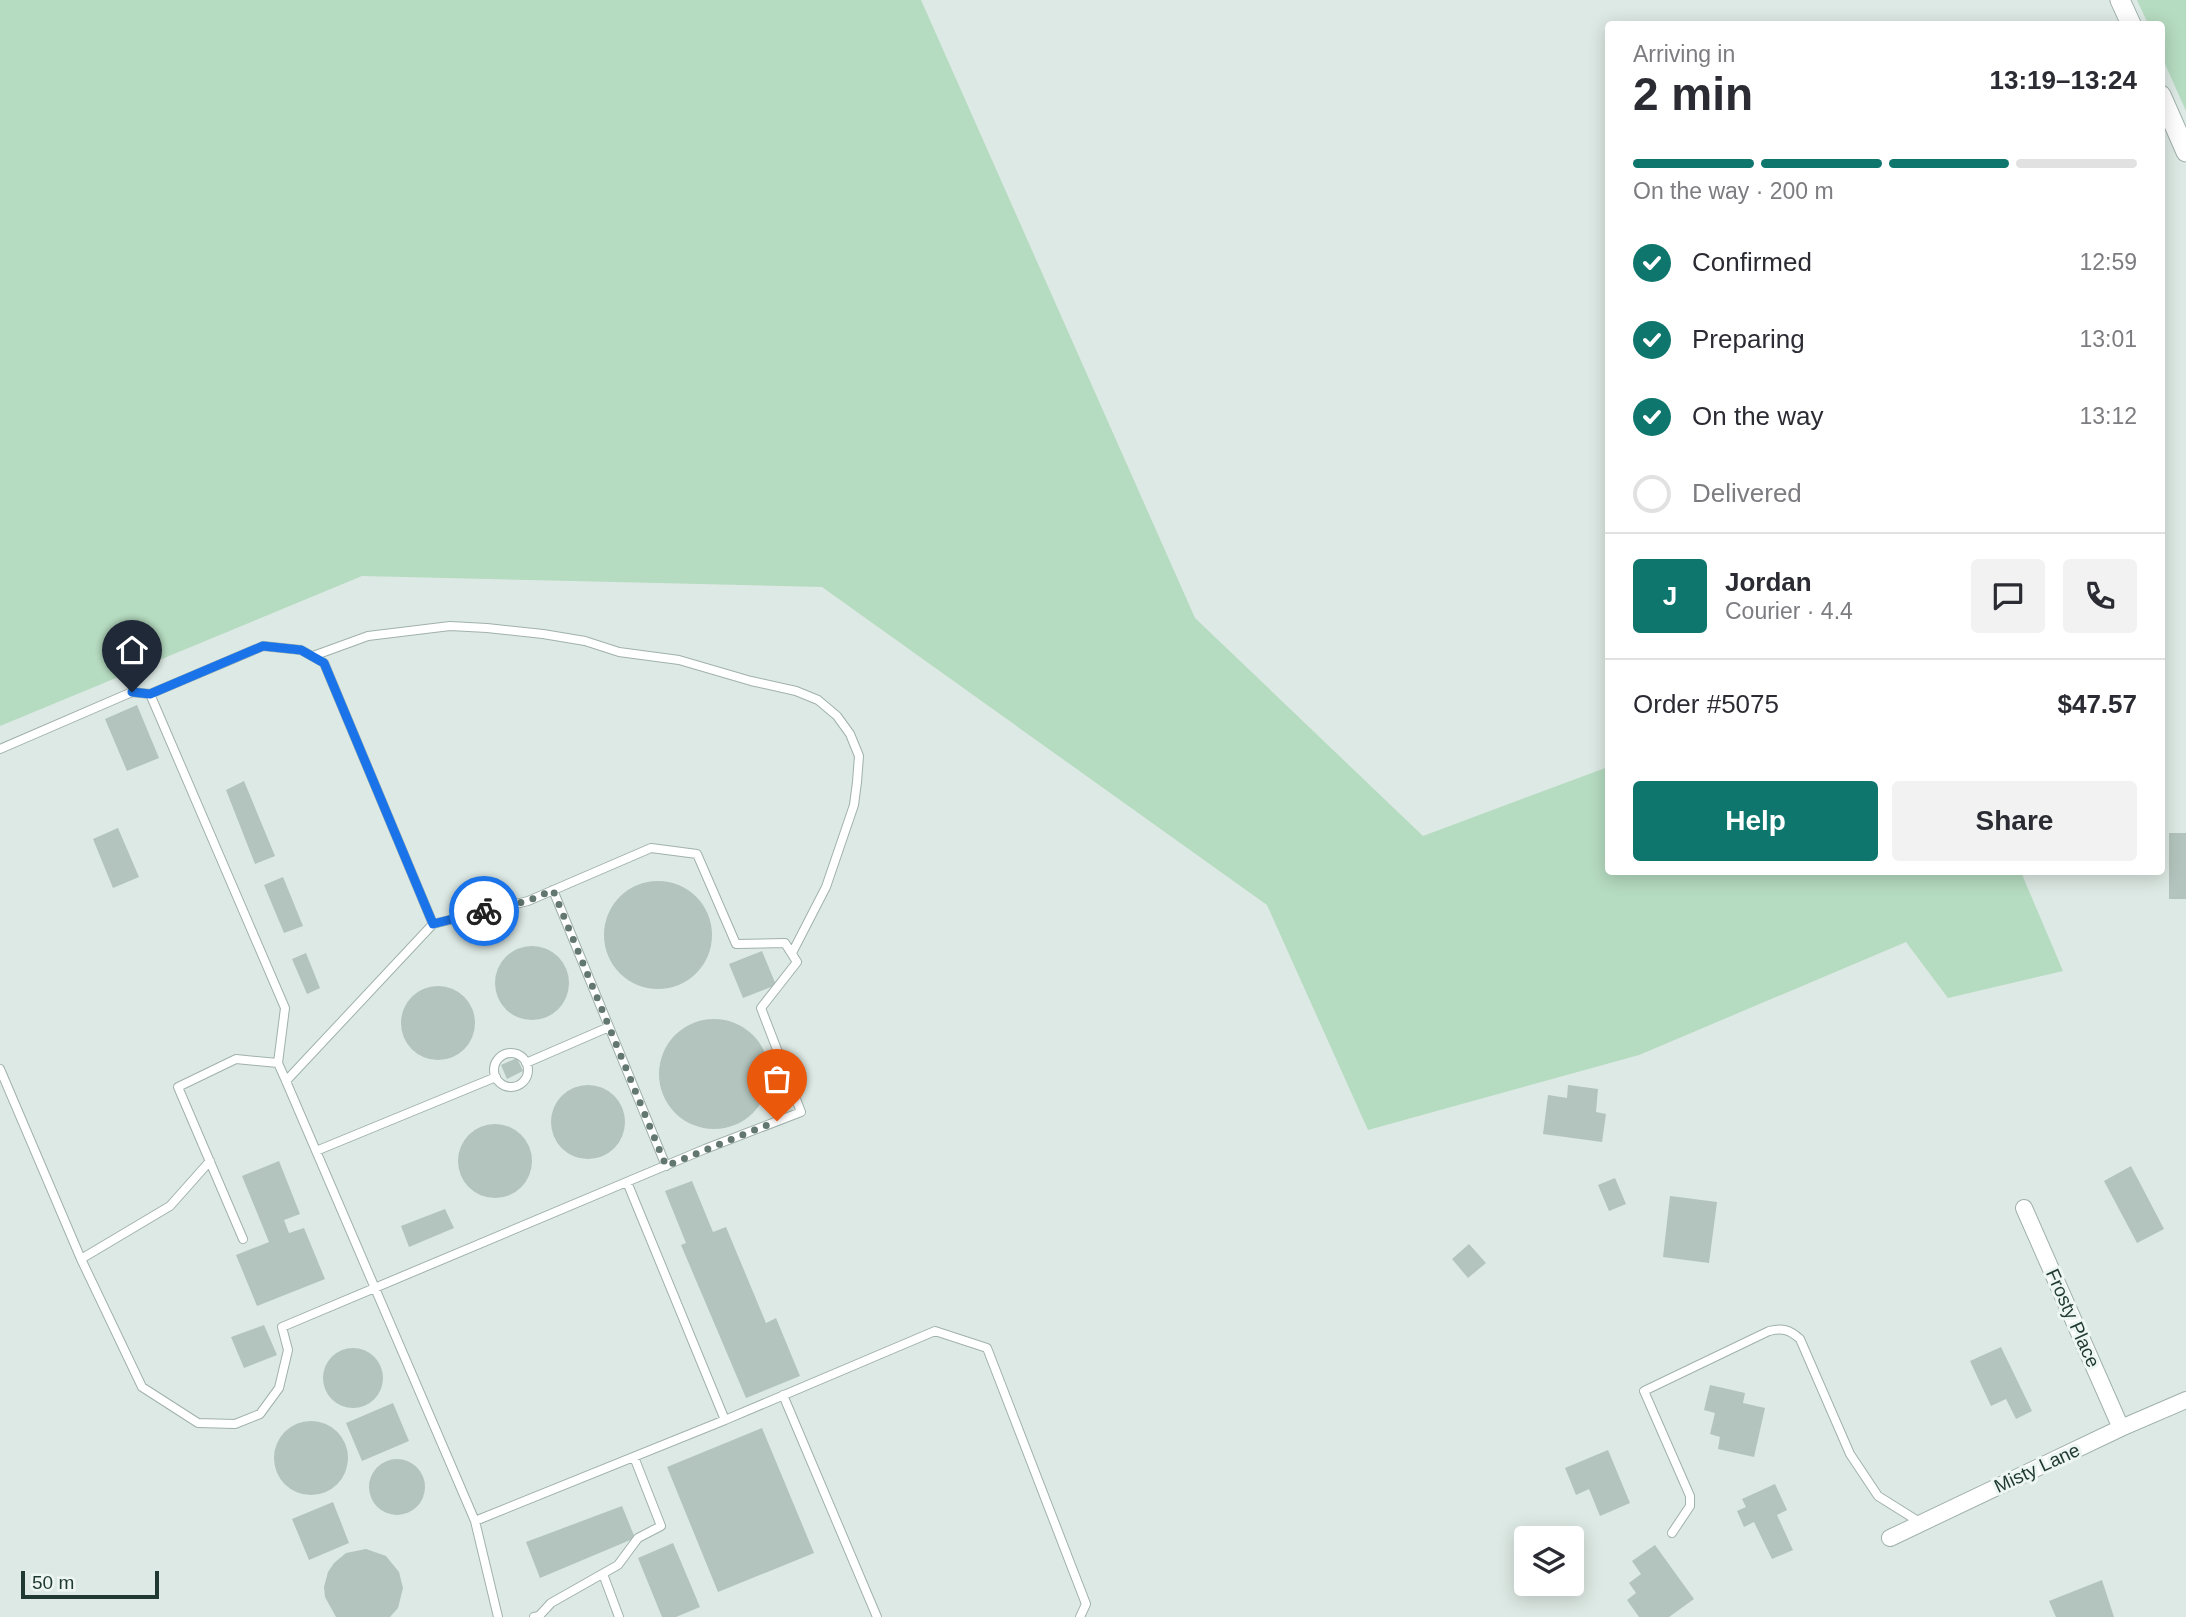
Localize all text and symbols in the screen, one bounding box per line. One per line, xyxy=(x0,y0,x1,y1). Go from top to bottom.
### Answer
text: Arriving in xyxy=(1633,41,1735,67)
text: 13:19–13:24 xyxy=(1990,65,2137,95)
text: 2 min xyxy=(1633,68,1753,120)
text: On the way · 200 m xyxy=(1633,178,1834,204)
icon: check xyxy=(1633,244,1671,282)
text: Confirmed xyxy=(1692,247,1812,277)
text: 12:59 xyxy=(2079,249,2137,275)
icon: check xyxy=(1633,321,1671,359)
text: Preparing xyxy=(1692,324,1805,354)
text: 13:01 xyxy=(2079,326,2137,352)
icon: check xyxy=(1633,398,1671,436)
text: On the way xyxy=(1692,401,1824,431)
text: 13:12 xyxy=(2079,403,2137,429)
text: Delivered xyxy=(1692,478,1802,508)
button: chat xyxy=(1971,559,2045,633)
button: phone xyxy=(2063,559,2137,633)
text: Jordan xyxy=(1725,567,1812,597)
text: J xyxy=(1663,581,1677,611)
text: Courier · 4.4 xyxy=(1725,598,1853,624)
pin xyxy=(102,620,162,692)
icon: home xyxy=(113,631,151,669)
text: Order #5075 xyxy=(1633,689,1779,719)
text: $47.57 xyxy=(2057,689,2137,719)
button: Help xyxy=(1633,781,1878,861)
button: Share xyxy=(1892,781,2137,861)
courier xyxy=(449,876,519,946)
icon: bike xyxy=(465,892,503,930)
pin xyxy=(747,1049,807,1121)
icon: bag xyxy=(758,1060,796,1098)
street label: Frosty Place xyxy=(2042,1265,2104,1371)
street label: Misty Lane xyxy=(1991,1439,2083,1497)
map controls xyxy=(1514,1526,1584,1596)
button: layers xyxy=(1514,1526,1584,1596)
scale bar xyxy=(21,1568,159,1600)
text: 50 m xyxy=(32,1572,74,1593)

